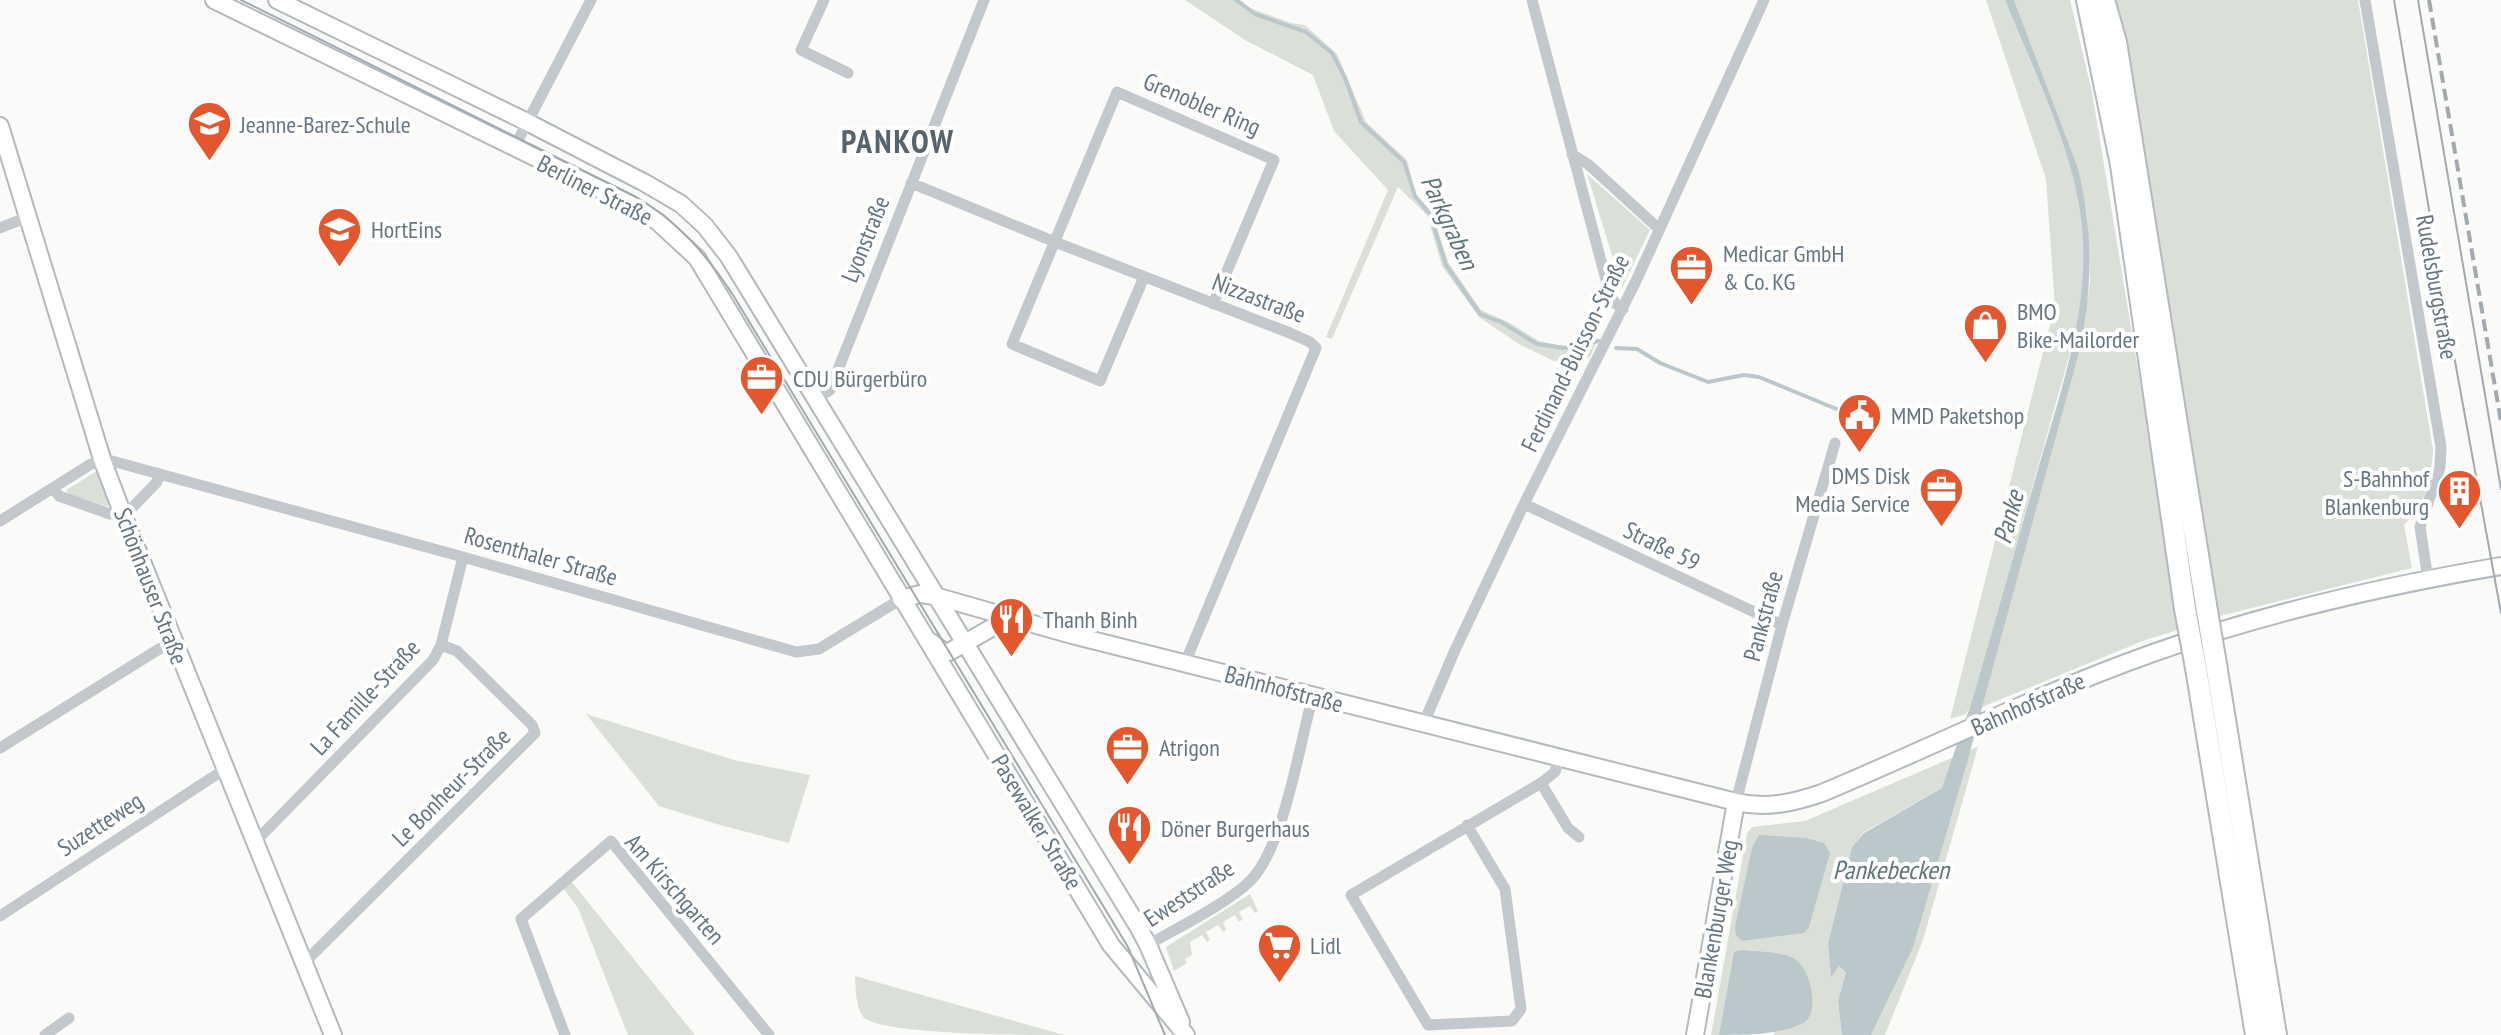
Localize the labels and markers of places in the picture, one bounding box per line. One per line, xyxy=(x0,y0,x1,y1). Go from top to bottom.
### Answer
school or university icon: Jeanne-Barez-Schule xyxy=(185,100,233,163)
place label: Jeanne-Barez-Schule xyxy=(239,109,411,140)
school or university icon: HortEins xyxy=(316,205,364,268)
place label: HortEins xyxy=(371,214,442,245)
place label: Medicar GmbH & Co. KG xyxy=(1723,238,1844,297)
office icon: Medicar GmbH & Co. KG xyxy=(1668,243,1716,306)
place label: BMO Bike-Mailorder xyxy=(2017,296,2139,355)
shop icon: BMO Bike-Mailorder xyxy=(1962,301,2010,364)
office icon: CDU Bürgerbüro xyxy=(738,354,786,417)
place label: CDU Bürgerbüro xyxy=(793,363,927,394)
public building icon: MMD Paketshop xyxy=(1836,391,1884,454)
place label: MMD Paketshop xyxy=(1891,400,2024,431)
place label: DMS Disk Media Service xyxy=(1795,460,1911,519)
place label: S-Bahnhof Blankenburg xyxy=(2325,463,2430,522)
office icon: DMS Disk Media Service xyxy=(1917,465,1965,528)
building icon: S-Bahnhof Blankenburg xyxy=(2436,468,2484,531)
restaurant icon: Thanh Binh xyxy=(988,595,1036,658)
place label: Thanh Binh xyxy=(1043,604,1138,635)
office icon: Atrigon xyxy=(1104,723,1152,786)
place label: Atrigon xyxy=(1159,732,1220,763)
restaurant icon: Döner Burgerhaus xyxy=(1106,804,1154,867)
place label: Döner Burgerhaus xyxy=(1161,813,1310,844)
supermarket icon: Lidl xyxy=(1255,921,1303,984)
place label: Lidl xyxy=(1310,930,1342,961)

